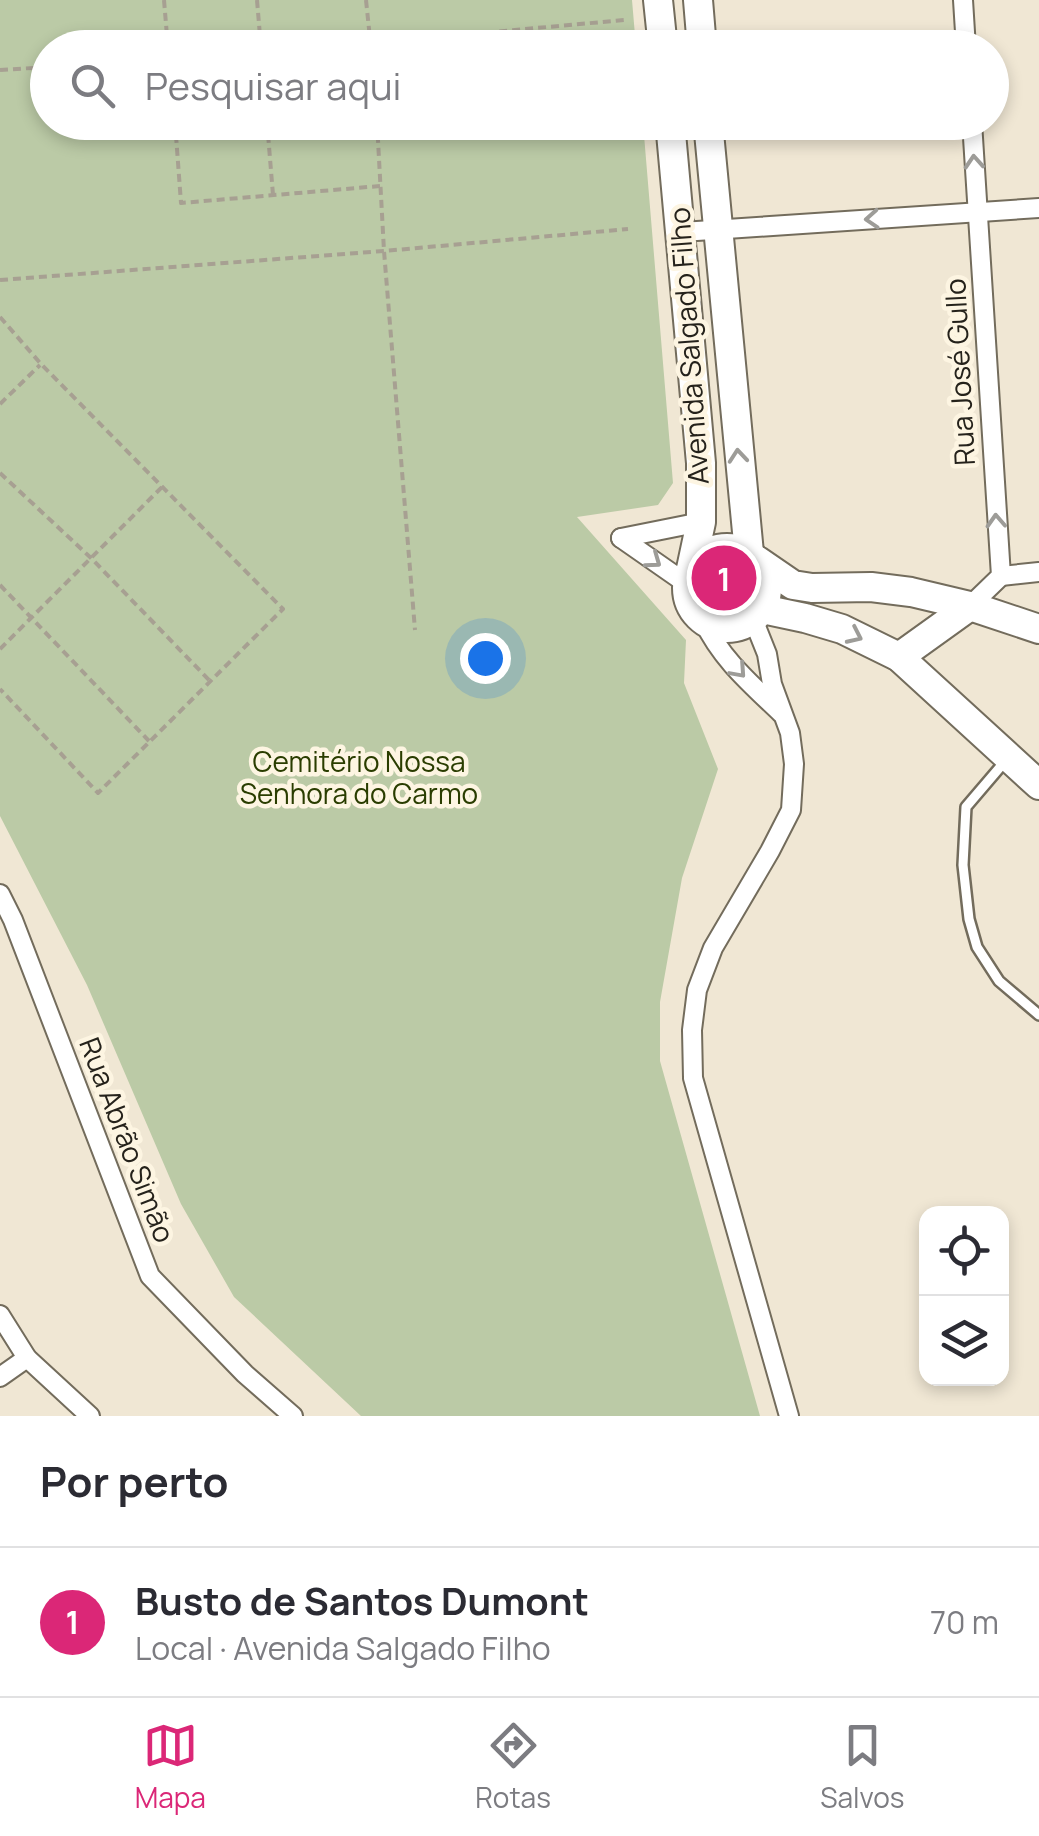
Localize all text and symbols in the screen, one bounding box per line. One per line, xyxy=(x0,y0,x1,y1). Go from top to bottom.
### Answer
search box xyxy=(30,30,1009,140)
icon: search xyxy=(65,58,120,113)
text: Pesquisar aqui xyxy=(145,59,401,111)
one-way arrow xyxy=(964,154,985,170)
street label: Avenida Salgado Filho xyxy=(659,206,717,486)
one-way arrow xyxy=(863,208,879,230)
street label: Rua José Gullo xyxy=(935,277,983,467)
one-way arrow xyxy=(728,448,750,464)
one-way arrow xyxy=(986,513,1007,529)
pin: 1 xyxy=(692,540,756,616)
one-way arrow xyxy=(642,549,661,568)
one-way arrow xyxy=(845,623,863,643)
your location xyxy=(460,633,511,684)
one-way arrow xyxy=(728,660,746,678)
park label: Cemitério Nossa Senhora do Carmo xyxy=(240,742,478,812)
street label: Rua Abrão Simão xyxy=(71,1032,184,1248)
map controls xyxy=(919,1206,1009,1386)
button: locate xyxy=(919,1206,1009,1296)
button: layers xyxy=(919,1296,1009,1386)
text: Por perto xyxy=(40,1452,228,1510)
text: Busto de Santos Dumont xyxy=(135,1574,589,1626)
text: 1 xyxy=(65,1600,80,1644)
text: 70 m xyxy=(930,1600,999,1644)
text: Local · Avenida Salgado Filho xyxy=(135,1626,551,1670)
tab: Mapa xyxy=(135,1718,206,1816)
tab: Rotas xyxy=(475,1718,551,1816)
tab: Salvos xyxy=(820,1718,904,1816)

